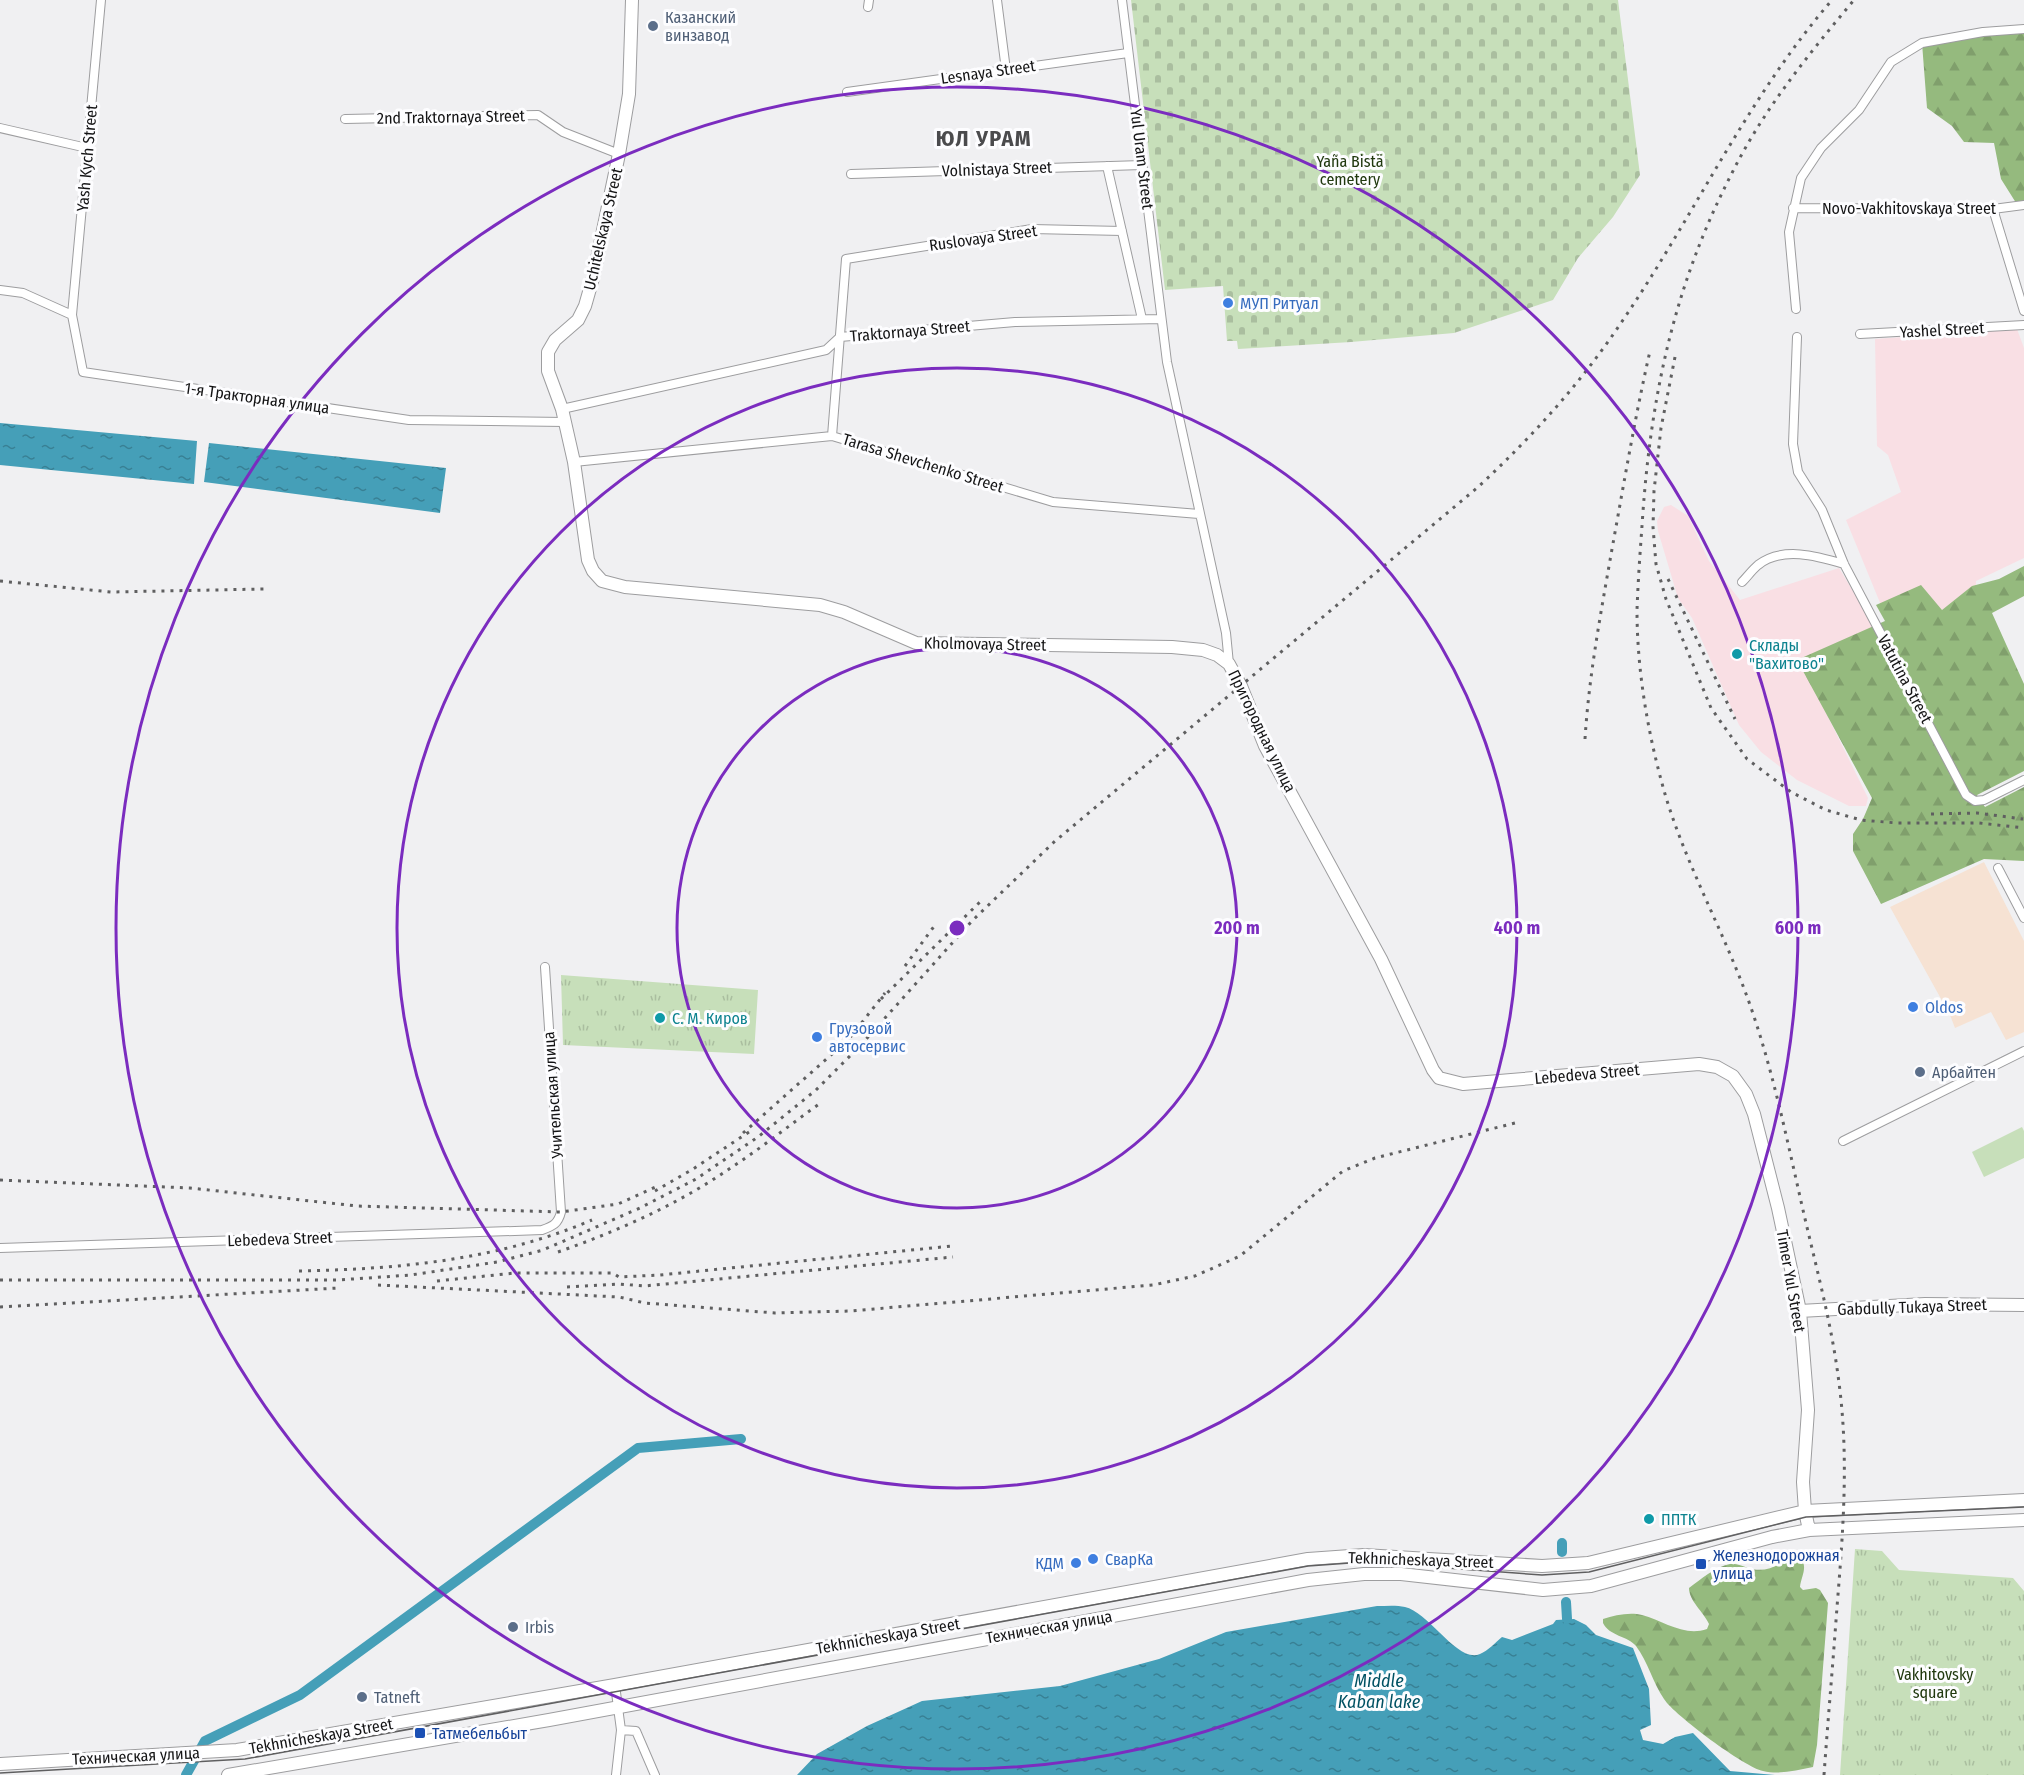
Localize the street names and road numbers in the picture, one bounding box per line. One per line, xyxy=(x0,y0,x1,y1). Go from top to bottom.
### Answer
street label: Lesnaya Street xyxy=(939,56,1037,88)
street label: Yash Kych Street xyxy=(73,103,101,212)
street label: 2nd Traktornaya Street xyxy=(377,106,526,128)
street label: Yul Uram Street xyxy=(1126,108,1158,211)
street label: Volnistaya Street xyxy=(942,158,1053,180)
street label: Uchitelskaya Street xyxy=(580,165,627,292)
street label: Novo-Vakhitovskaya Street xyxy=(1822,199,1997,218)
street label: Ruslovaya Street xyxy=(928,221,1039,255)
street label: Traktornaya Street xyxy=(849,316,971,346)
street label: Yashel Street xyxy=(1899,318,1986,342)
street label: 1-я Тракторная улица xyxy=(183,378,331,418)
street label: Tarasa Shevchenko Street xyxy=(840,429,1007,497)
street label: Vatutina Street xyxy=(1874,631,1937,727)
street label: Kholmovaya Street xyxy=(924,633,1047,655)
street label: Пригородная улица xyxy=(1224,667,1300,795)
street label: Учительская улица xyxy=(539,1031,567,1160)
street label: Lebedeva Street xyxy=(1534,1060,1641,1088)
street label: Lebedeva Street xyxy=(227,1228,334,1250)
street label: Timer Yul Street xyxy=(1773,1228,1810,1335)
street label: Gabdully Tukaya Street xyxy=(1837,1295,1988,1319)
street label: Tekhnicheskaya Street xyxy=(1348,1548,1495,1572)
street label: Техническая улица xyxy=(984,1607,1114,1647)
street label: Tekhnicheskaya Street xyxy=(815,1614,962,1658)
street label: Tekhnicheskaya Street xyxy=(248,1714,395,1758)
street label: Техническая улица xyxy=(72,1743,201,1769)

